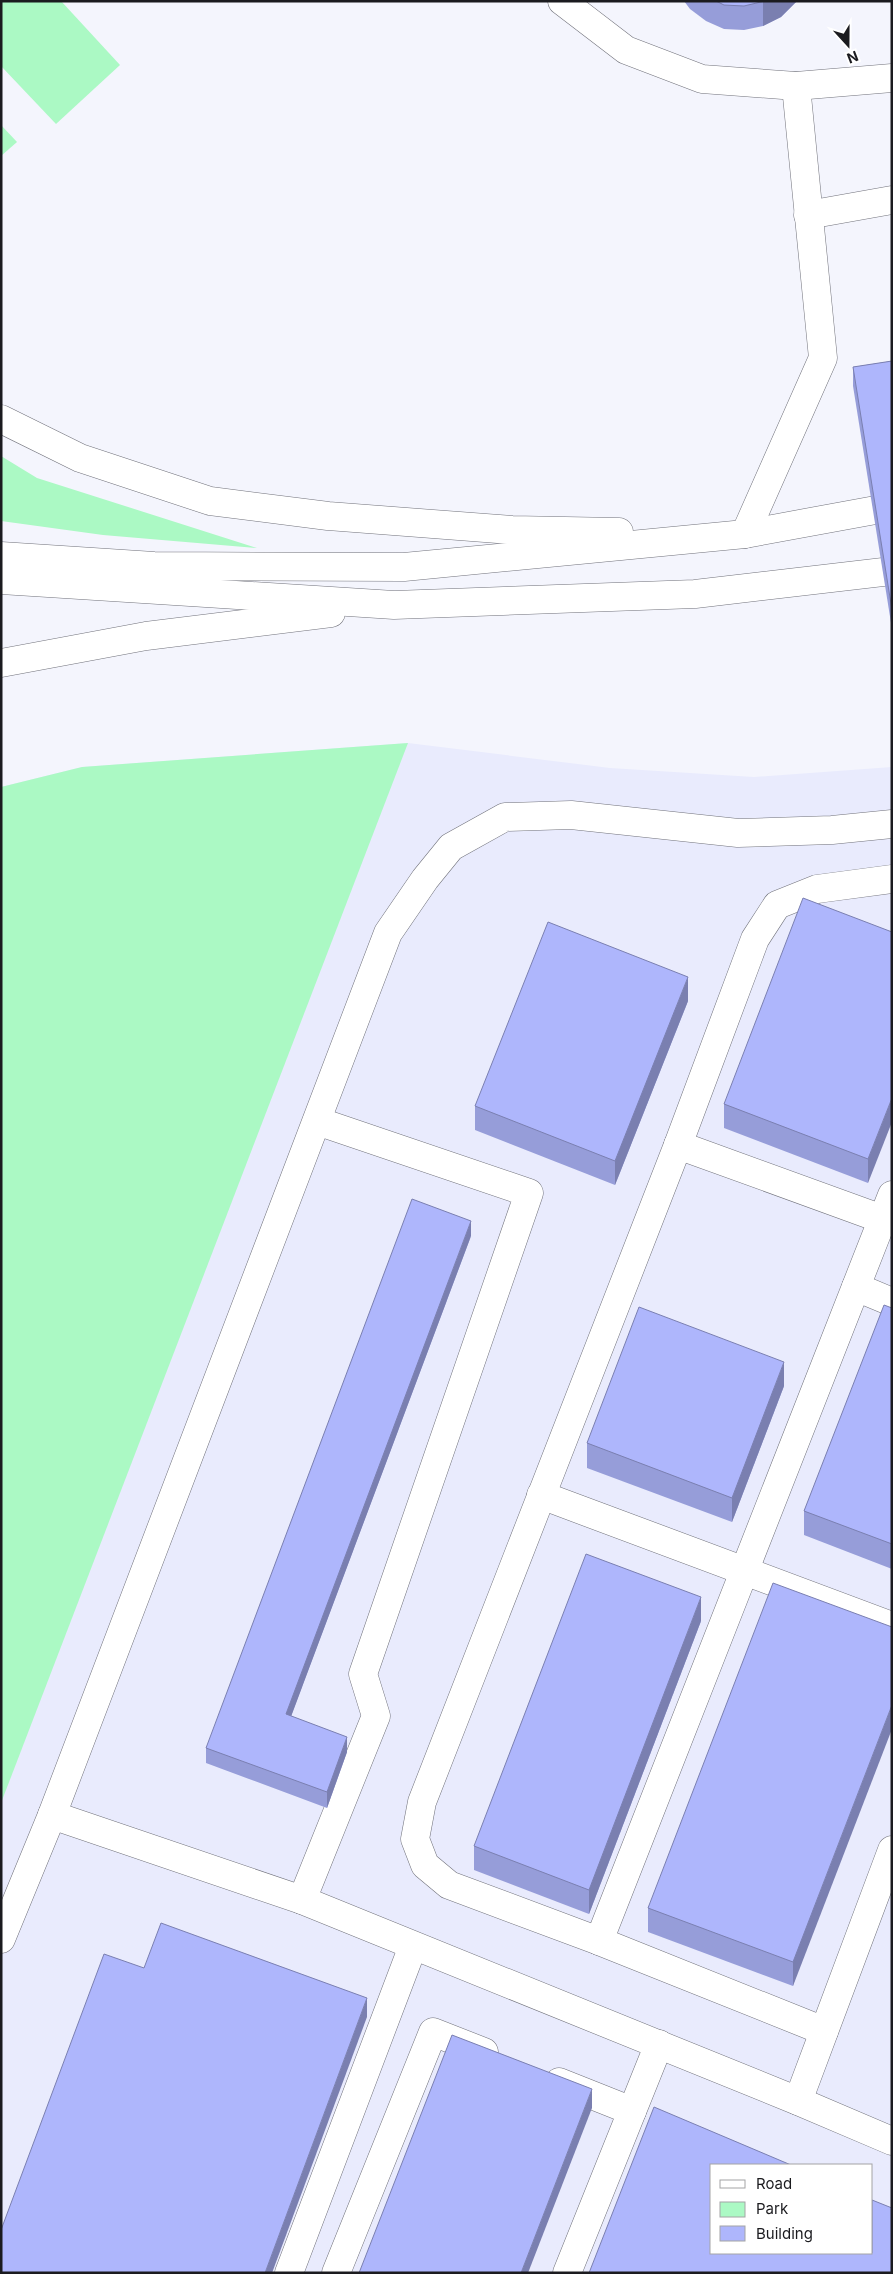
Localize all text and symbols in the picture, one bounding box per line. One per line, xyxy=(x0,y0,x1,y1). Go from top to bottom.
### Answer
north arrow xyxy=(823,20,873,70)
text: N xyxy=(845,48,861,67)
legend xyxy=(710,2164,873,2254)
text: Road xyxy=(756,2174,792,2193)
text: Park xyxy=(756,2199,789,2218)
text: Building xyxy=(756,2224,813,2243)

